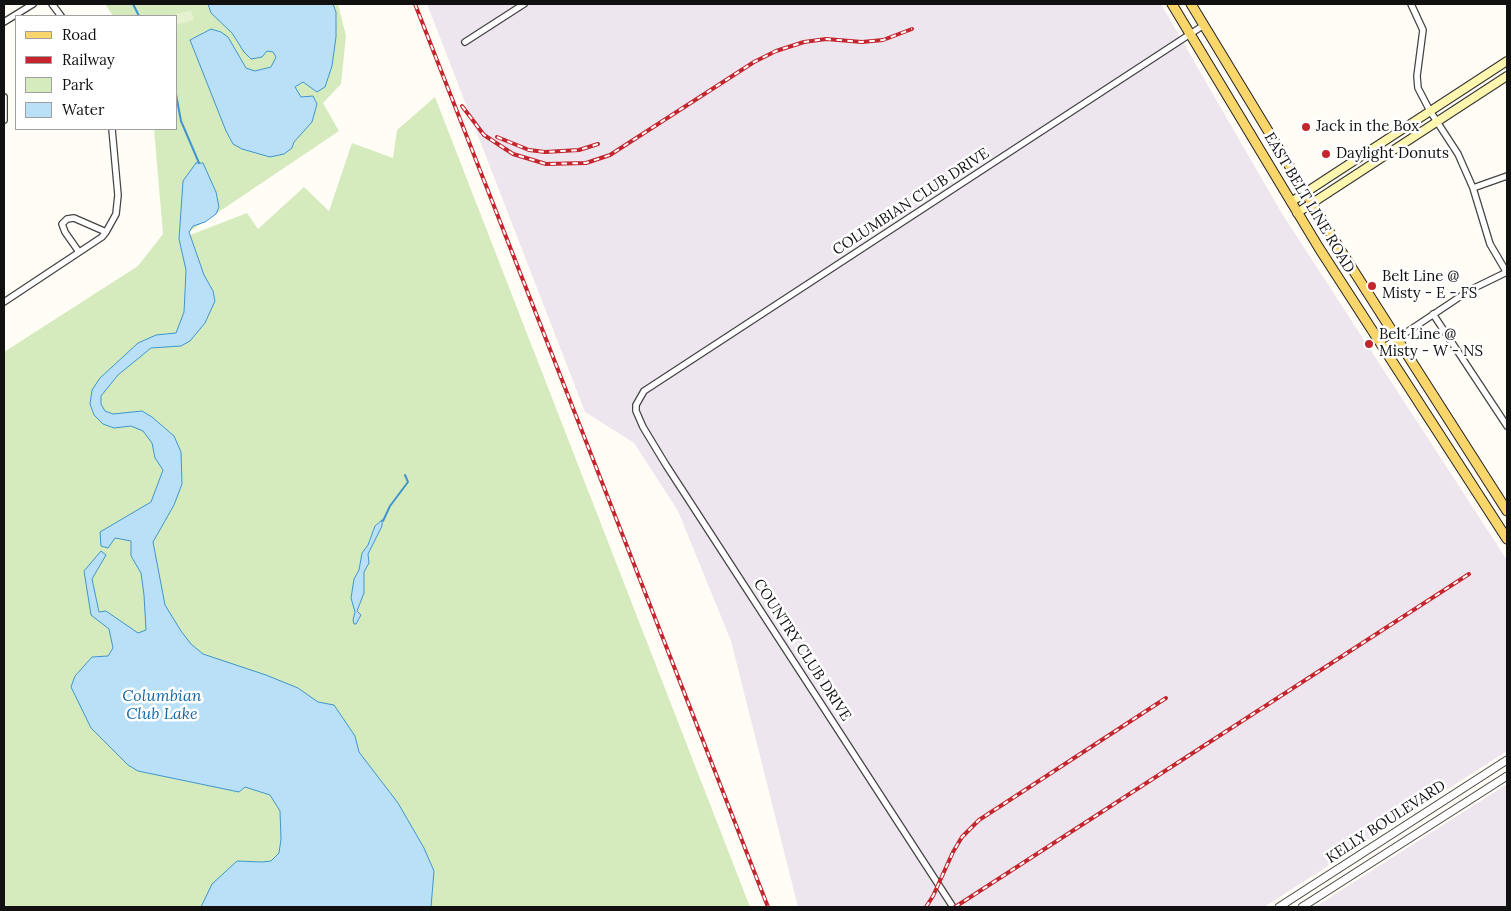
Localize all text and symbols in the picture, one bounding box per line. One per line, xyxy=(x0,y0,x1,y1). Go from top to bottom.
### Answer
legend xyxy=(15,15,178,130)
text: Road xyxy=(62,25,97,44)
text: Railway xyxy=(62,50,115,69)
text: Park xyxy=(62,75,93,94)
text: Water xyxy=(62,100,104,119)
place label: Jack in the Box xyxy=(1316,118,1419,136)
marker: Jack in the Box xyxy=(1300,121,1312,133)
street label: EAST BELT LINE ROAD xyxy=(1260,129,1358,277)
street label: COLUMBIAN CLUB DRIVE xyxy=(829,145,993,259)
place label: Daylight Donuts xyxy=(1336,145,1449,163)
marker: Daylight Donuts xyxy=(1320,148,1332,160)
place label: Belt Line @ Misty - E - FS xyxy=(1382,268,1477,303)
marker: Belt Line @ Misty - E - FS xyxy=(1366,280,1378,292)
place label: Belt Line @ Misty - W - NS xyxy=(1379,326,1483,361)
marker: Belt Line @ Misty - W - NS xyxy=(1363,338,1375,350)
street label: COUNTRY CLUB DRIVE xyxy=(749,576,855,724)
water label: Columbian Club Lake xyxy=(122,686,202,724)
street label: KELLY BOULEVARD xyxy=(1323,777,1449,867)

